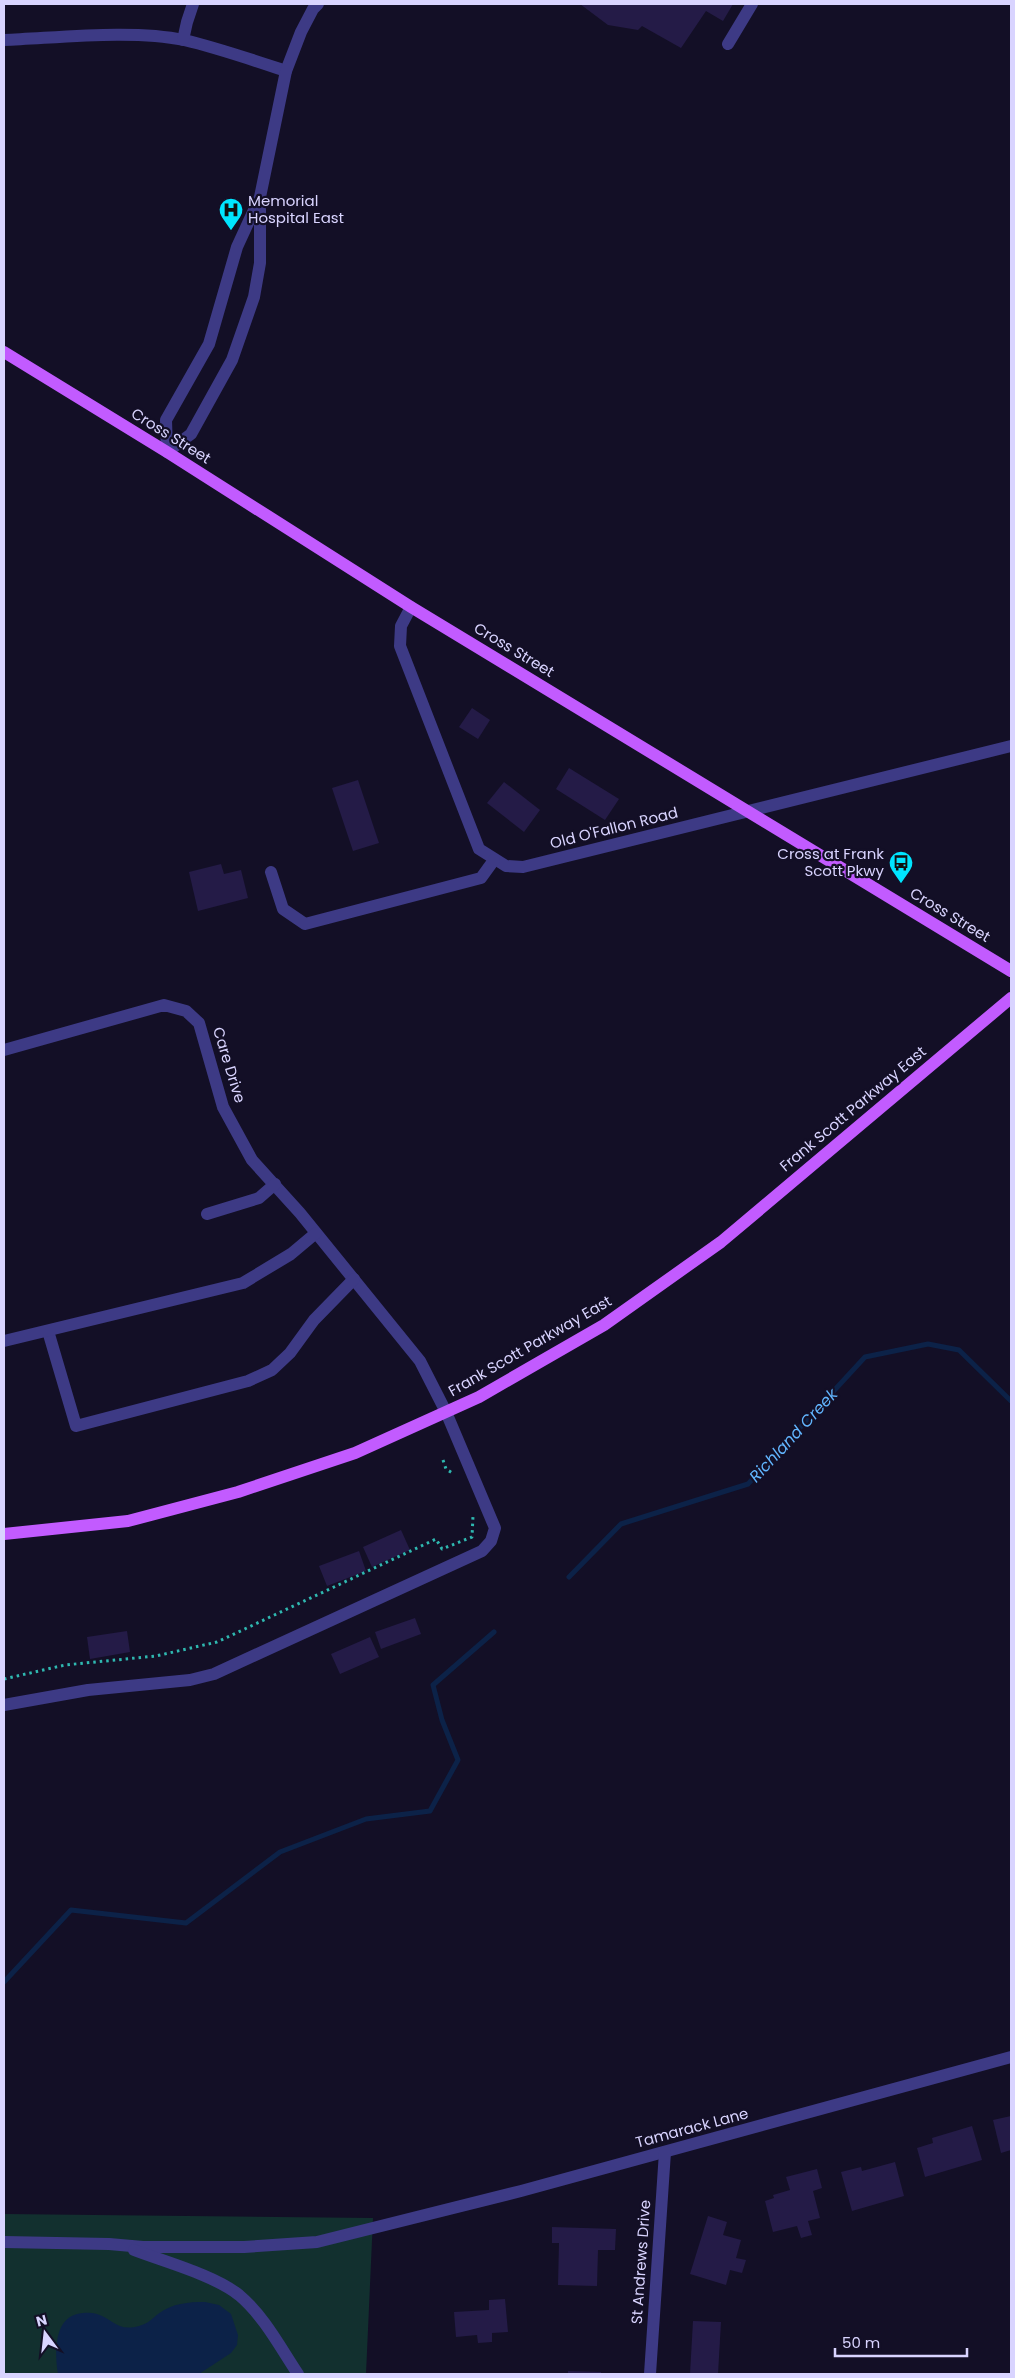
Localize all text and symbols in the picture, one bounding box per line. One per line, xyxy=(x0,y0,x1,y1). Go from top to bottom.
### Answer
place label: Memorial Hospital East xyxy=(248,190,344,228)
hospital icon: Memorial Hospital East xyxy=(218,197,244,231)
street label: Cross Street xyxy=(127,403,215,468)
street label: Cross Street xyxy=(470,617,558,682)
street label: Old O'Fallon Road xyxy=(548,801,680,854)
place label: Cross at Frank Scott Pkwy xyxy=(777,843,885,881)
bus stop icon: Cross at Frank Scott Pkwy xyxy=(888,850,914,884)
street label: Cross Street xyxy=(906,882,994,947)
street label: Care Drive xyxy=(208,1024,251,1105)
street label: Frank Scott Parkway East xyxy=(775,1041,930,1176)
street label: Frank Scott Parkway East xyxy=(444,1290,615,1401)
water label: Richland Creek xyxy=(744,1383,843,1487)
street label: Tamarack Lane xyxy=(633,2102,751,2153)
street label: St Andrews Drive xyxy=(626,2199,655,2325)
north arrow xyxy=(20,2308,70,2358)
text: N xyxy=(34,2309,49,2331)
scale bar xyxy=(835,2326,968,2358)
text: 50 m xyxy=(842,2332,880,2353)

